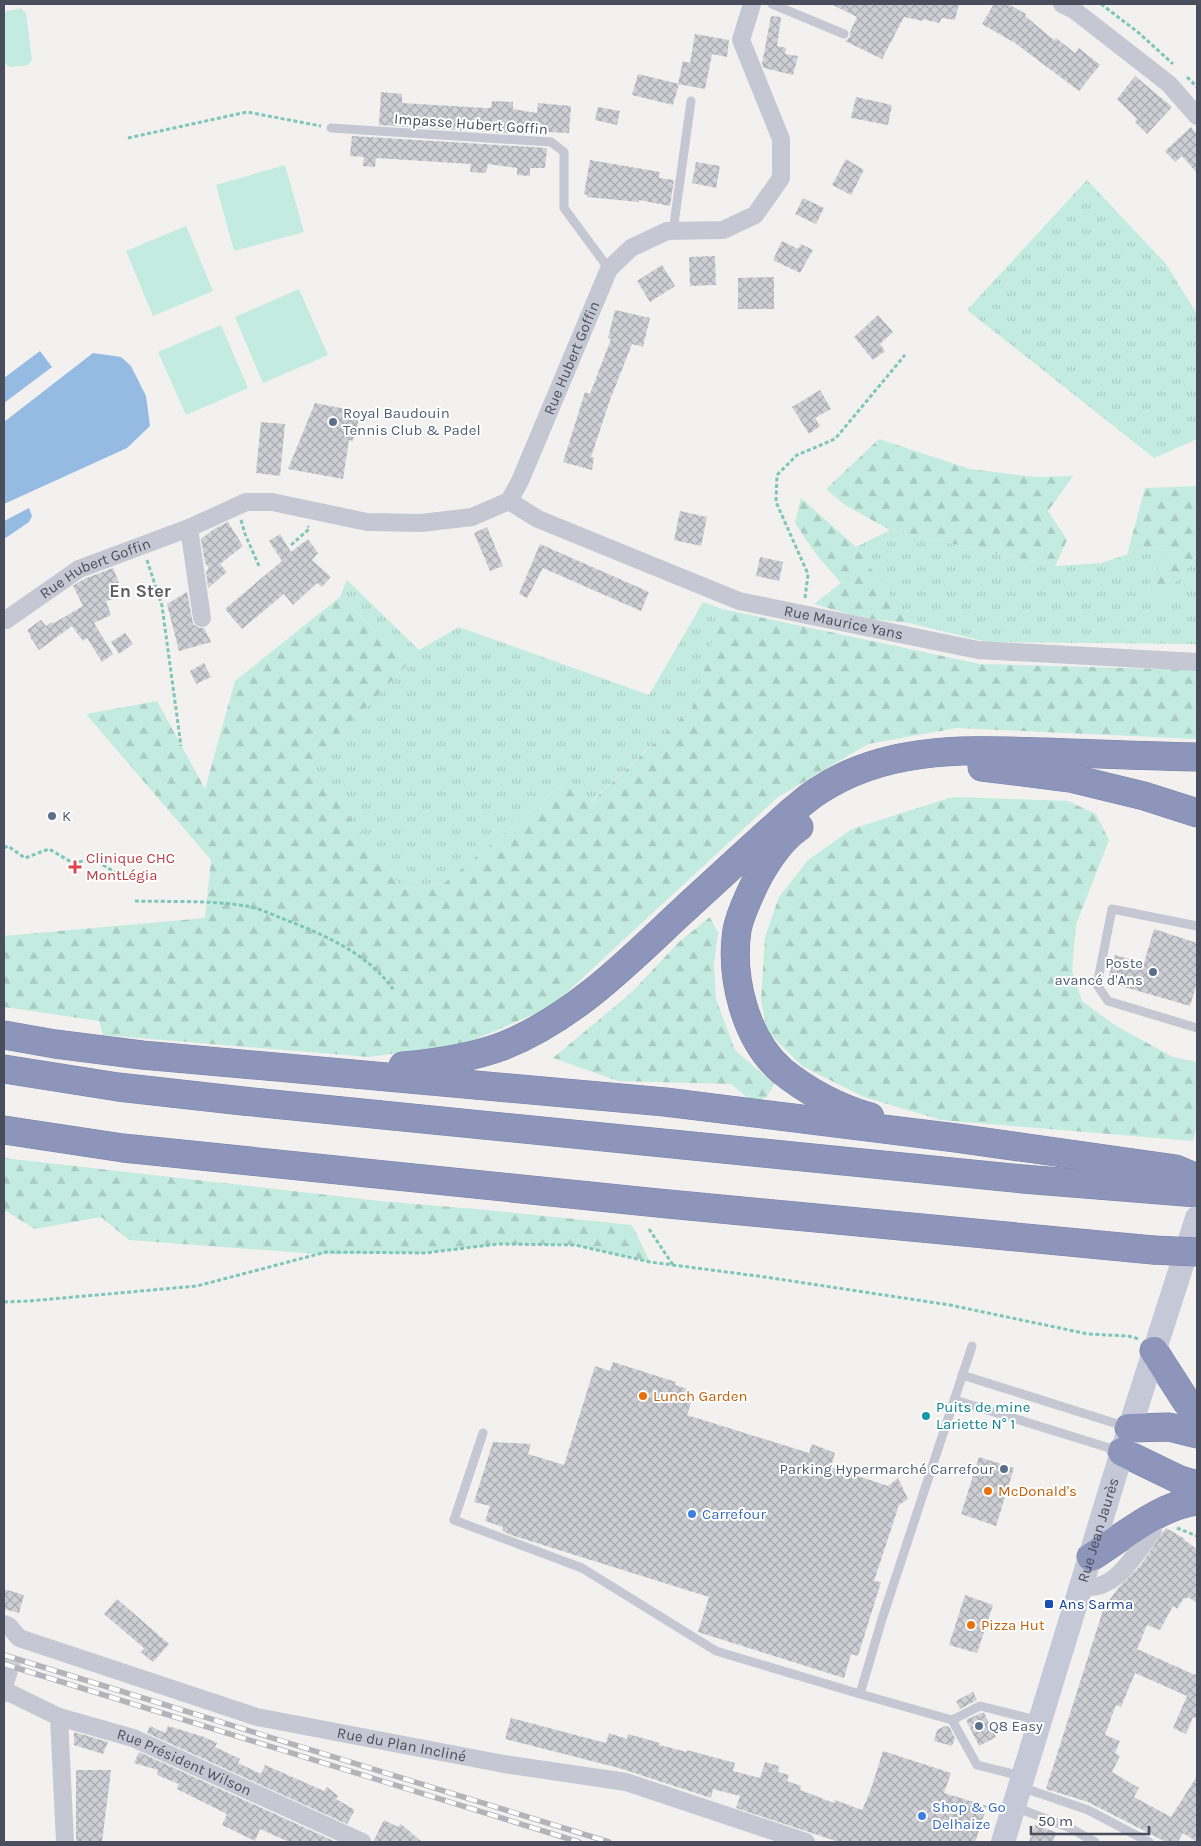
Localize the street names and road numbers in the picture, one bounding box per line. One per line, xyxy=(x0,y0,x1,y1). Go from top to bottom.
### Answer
street label: Impasse Hubert Goffin xyxy=(393,110,549,138)
street label: Rue Hubert Goffin xyxy=(540,299,603,418)
street label: Rue Hubert Goffin xyxy=(36,534,153,603)
street label: Rue Maurice Yans xyxy=(782,601,905,643)
street label: Rue Jean Jaurès xyxy=(1074,1476,1123,1585)
street label: Rue du Plan Incliné xyxy=(336,1723,468,1766)
street label: Rue Président Wilson xyxy=(115,1725,254,1800)

